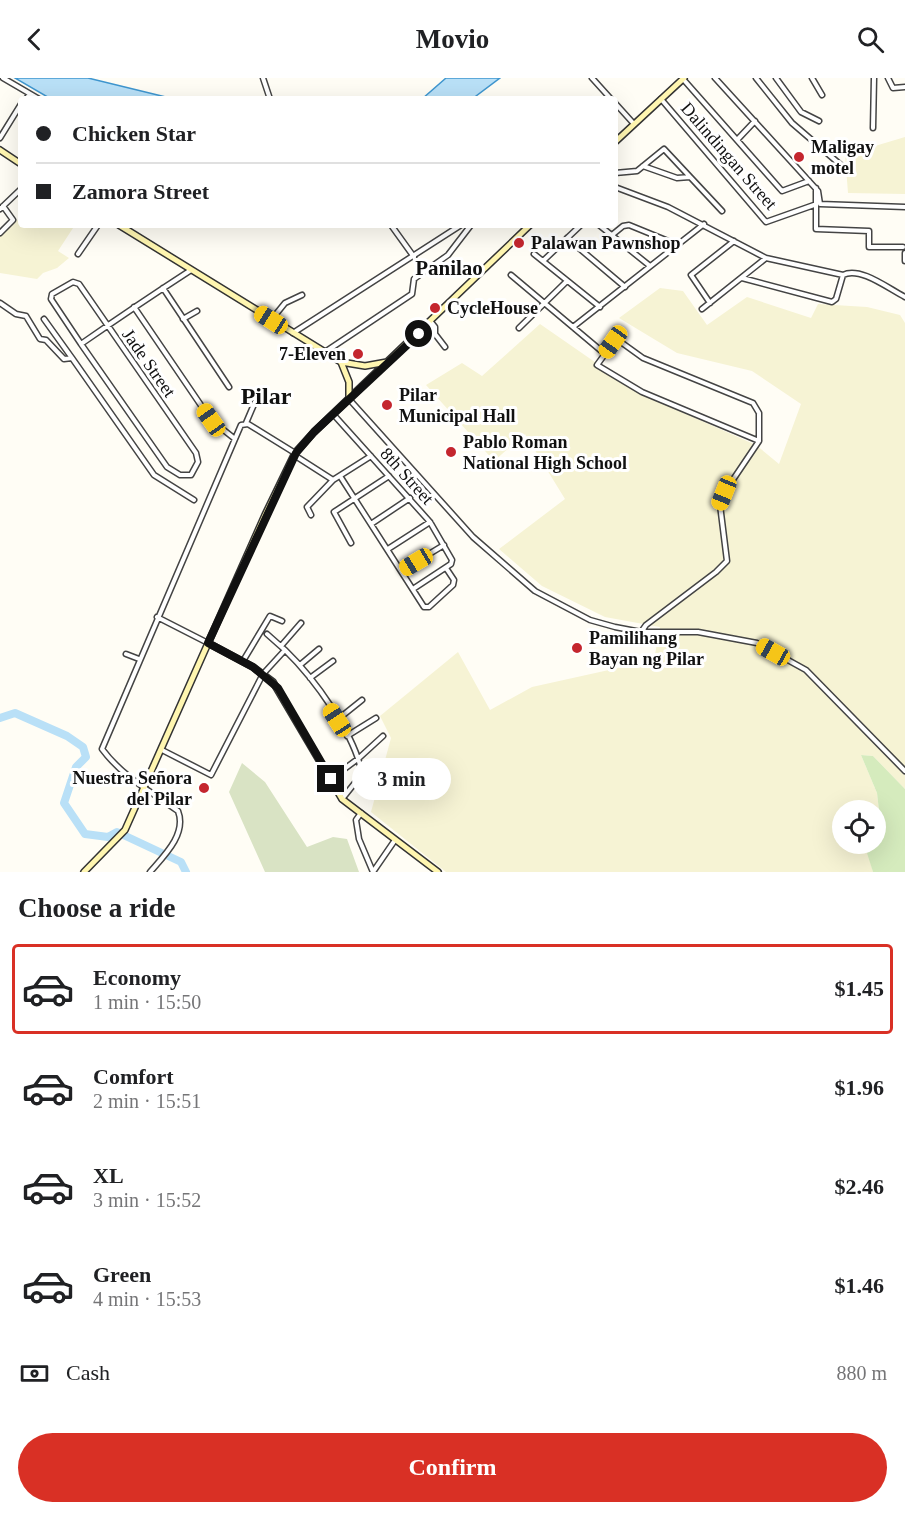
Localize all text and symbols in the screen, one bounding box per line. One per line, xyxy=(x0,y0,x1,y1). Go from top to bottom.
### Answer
icon: back xyxy=(18,23,51,56)
icon: search xyxy=(854,23,887,56)
text: Movio xyxy=(416,24,489,54)
street label: Dalindingan Street xyxy=(677,98,781,214)
text: Chicken Star xyxy=(72,121,196,146)
place label: Maligay motel xyxy=(811,137,874,178)
marker: Maligay motel xyxy=(792,150,806,164)
text: Zamora Street xyxy=(72,179,209,204)
place label: Palawan Pawnshop xyxy=(531,233,681,253)
marker: Palawan Pawnshop xyxy=(512,236,526,250)
district label: Panilao xyxy=(415,256,483,280)
place label: CycleHouse xyxy=(447,298,538,318)
marker: CycleHouse xyxy=(428,301,442,315)
car xyxy=(251,303,291,337)
route start xyxy=(405,320,432,347)
car xyxy=(595,322,631,362)
street label: Jade Street xyxy=(118,325,180,401)
place label: 7-Eleven xyxy=(279,344,346,364)
marker: 7-Eleven xyxy=(351,347,365,361)
district label: Pilar xyxy=(241,383,292,409)
place label: Pilar Municipal Hall xyxy=(399,385,516,426)
marker: Pilar Municipal Hall xyxy=(380,398,394,412)
car xyxy=(193,400,229,440)
place label: Pablo Roman National High School xyxy=(463,432,627,473)
street label: 8th Street xyxy=(376,443,438,509)
marker: Pablo Roman National High School xyxy=(444,445,458,459)
car xyxy=(709,473,739,513)
car xyxy=(396,545,436,579)
place label: Pamilihang Bayan ng Pilar xyxy=(589,628,704,669)
car xyxy=(753,635,793,669)
marker: Pamilihang Bayan ng Pilar xyxy=(570,641,584,655)
car xyxy=(320,700,354,740)
callout: 3 min xyxy=(352,758,451,800)
route end xyxy=(317,765,344,792)
place label: Nuestra Señora del Pilar xyxy=(73,768,192,809)
text: 3 min xyxy=(377,768,426,790)
marker: Nuestra Señora del Pilar xyxy=(197,781,211,795)
map controls xyxy=(832,800,886,854)
button: locate xyxy=(832,800,886,854)
text: Choose a ride xyxy=(18,893,176,923)
icon: car xyxy=(21,962,75,1016)
text: Economy xyxy=(93,965,181,990)
text: $1.45 xyxy=(835,976,884,1001)
text: 1 min · 15:50 xyxy=(93,991,201,1013)
icon: car xyxy=(21,1061,75,1115)
text: Comfort xyxy=(93,1064,174,1089)
text: $1.96 xyxy=(835,1075,884,1100)
text: 2 min · 15:51 xyxy=(93,1090,201,1112)
icon: car xyxy=(21,1160,75,1214)
text: XL xyxy=(93,1163,124,1188)
text: $2.46 xyxy=(835,1174,884,1199)
text: 3 min · 15:52 xyxy=(93,1189,201,1211)
icon: car xyxy=(21,1259,75,1313)
text: Green xyxy=(93,1262,151,1287)
text: $1.46 xyxy=(835,1273,884,1298)
text: 4 min · 15:53 xyxy=(93,1288,201,1310)
icon: cash xyxy=(18,1357,51,1390)
text: Cash xyxy=(66,1360,110,1385)
text: 880 m xyxy=(836,1362,887,1384)
button: Confirm xyxy=(18,1433,887,1502)

